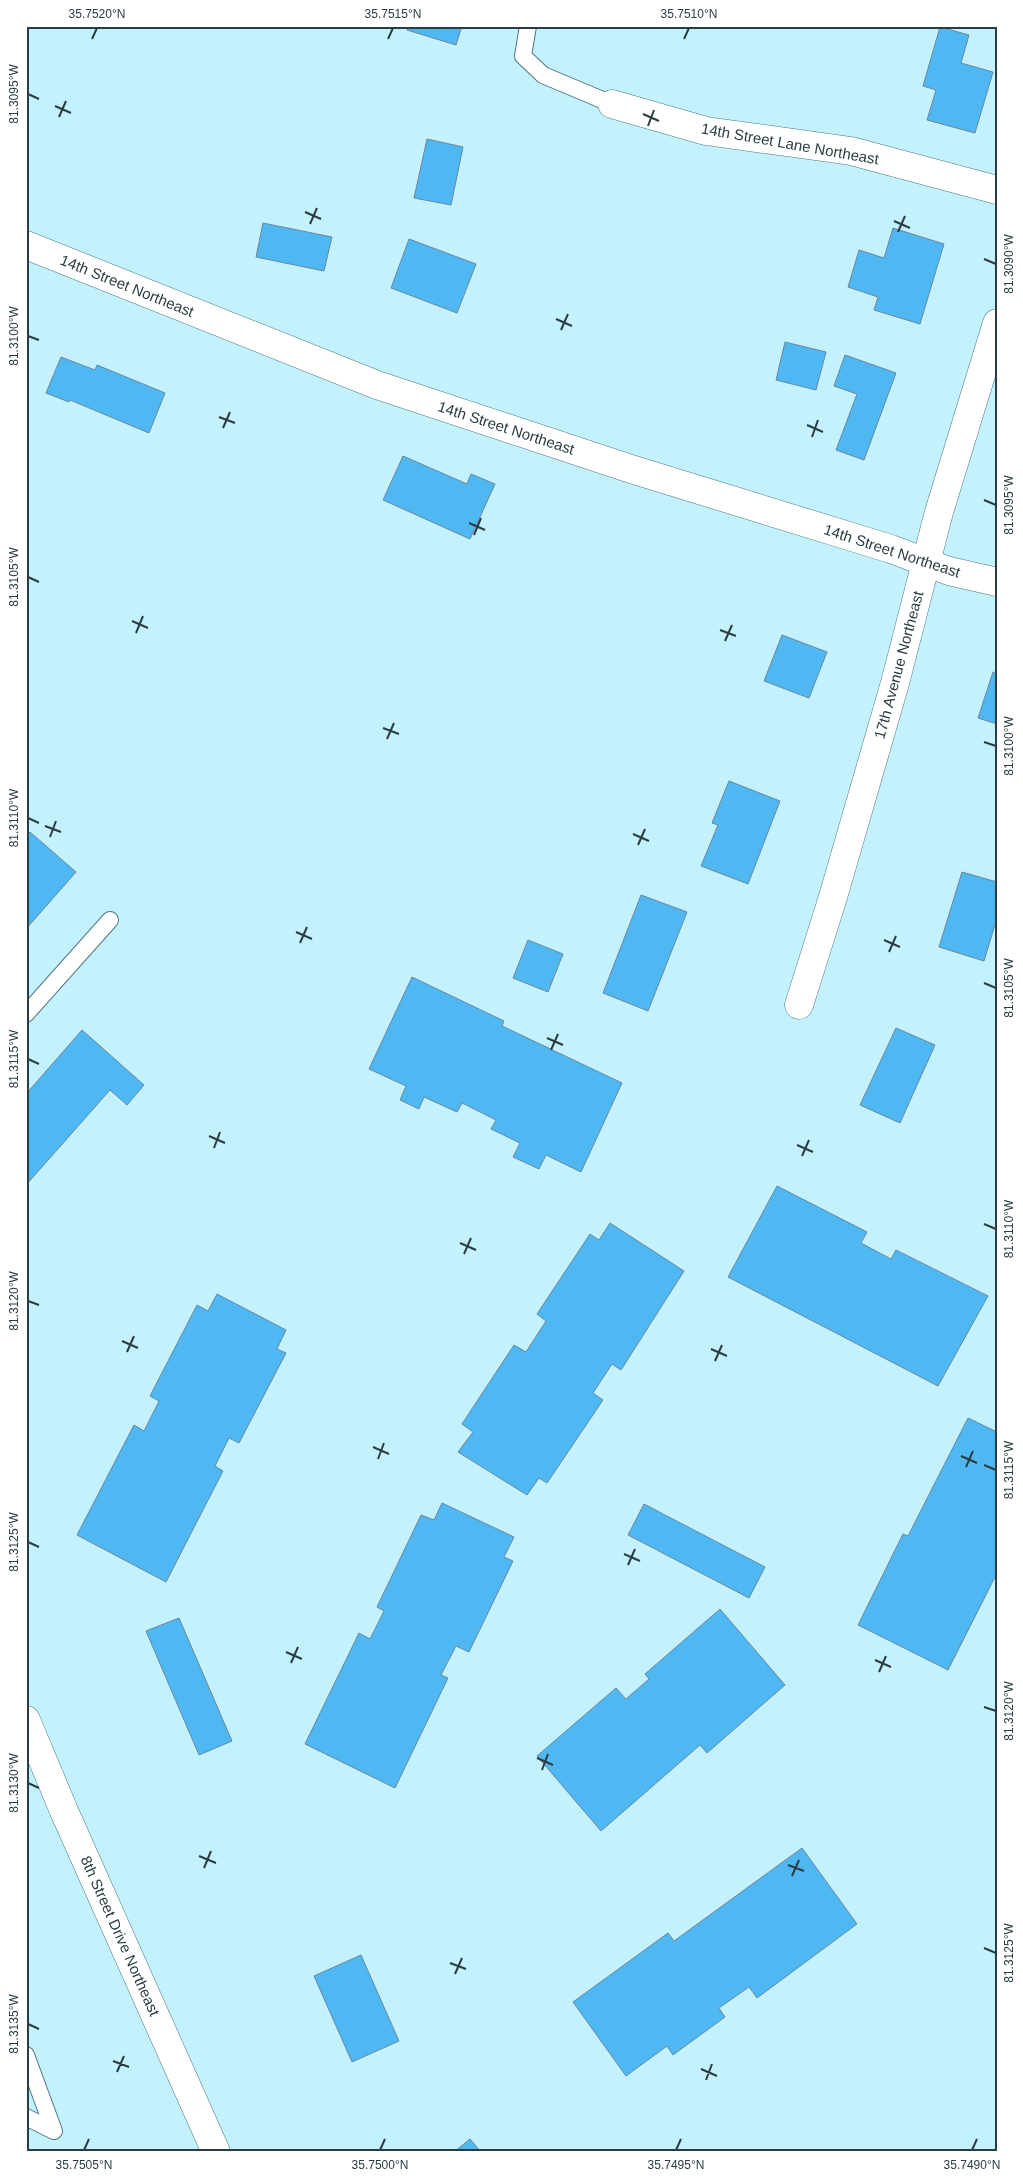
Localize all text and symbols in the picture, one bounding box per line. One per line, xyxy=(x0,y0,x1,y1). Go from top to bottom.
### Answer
text: 35.7520°N xyxy=(69,7,125,21)
text: 35.7515°N xyxy=(365,7,421,21)
text: 35.7510°N xyxy=(661,7,717,21)
text: 81.3095°W xyxy=(7,64,21,124)
street label: 14th Street Lane Northeast xyxy=(700,119,881,168)
text: 81.3090°W xyxy=(1002,234,1016,294)
street label: 14th Street Northeast xyxy=(58,251,197,320)
text: 81.3100°W xyxy=(7,306,21,366)
street label: 14th Street Northeast xyxy=(436,397,577,458)
text: 81.3095°W xyxy=(1002,475,1016,535)
street label: 14th Street Northeast xyxy=(822,520,963,581)
text: 81.3105°W xyxy=(7,547,21,607)
street label: 17th Avenue Northeast xyxy=(871,588,927,741)
text: 81.3100°W xyxy=(1002,716,1016,776)
text: 81.3110°W xyxy=(7,788,21,847)
text: 81.3105°W xyxy=(1002,958,1016,1018)
text: 81.3115°W xyxy=(7,1029,21,1088)
text: 81.3110°W xyxy=(1002,1199,1016,1258)
text: 81.3120°W xyxy=(7,1271,21,1331)
text: 81.3115°W xyxy=(1002,1440,1016,1499)
text: 81.3125°W xyxy=(7,1512,21,1572)
text: 81.3120°W xyxy=(1002,1681,1016,1741)
text: 81.3130°W xyxy=(7,1753,21,1813)
street label: 8th Street Drive Northeast xyxy=(77,1853,164,2019)
text: 81.3125°W xyxy=(1002,1923,1016,1983)
text: 81.3135°W xyxy=(7,1994,21,2054)
text: 35.7505°N xyxy=(56,2158,112,2172)
text: 35.7500°N xyxy=(352,2158,408,2172)
text: 35.7495°N xyxy=(648,2158,704,2172)
text: 35.7490°N xyxy=(944,2158,1000,2172)

